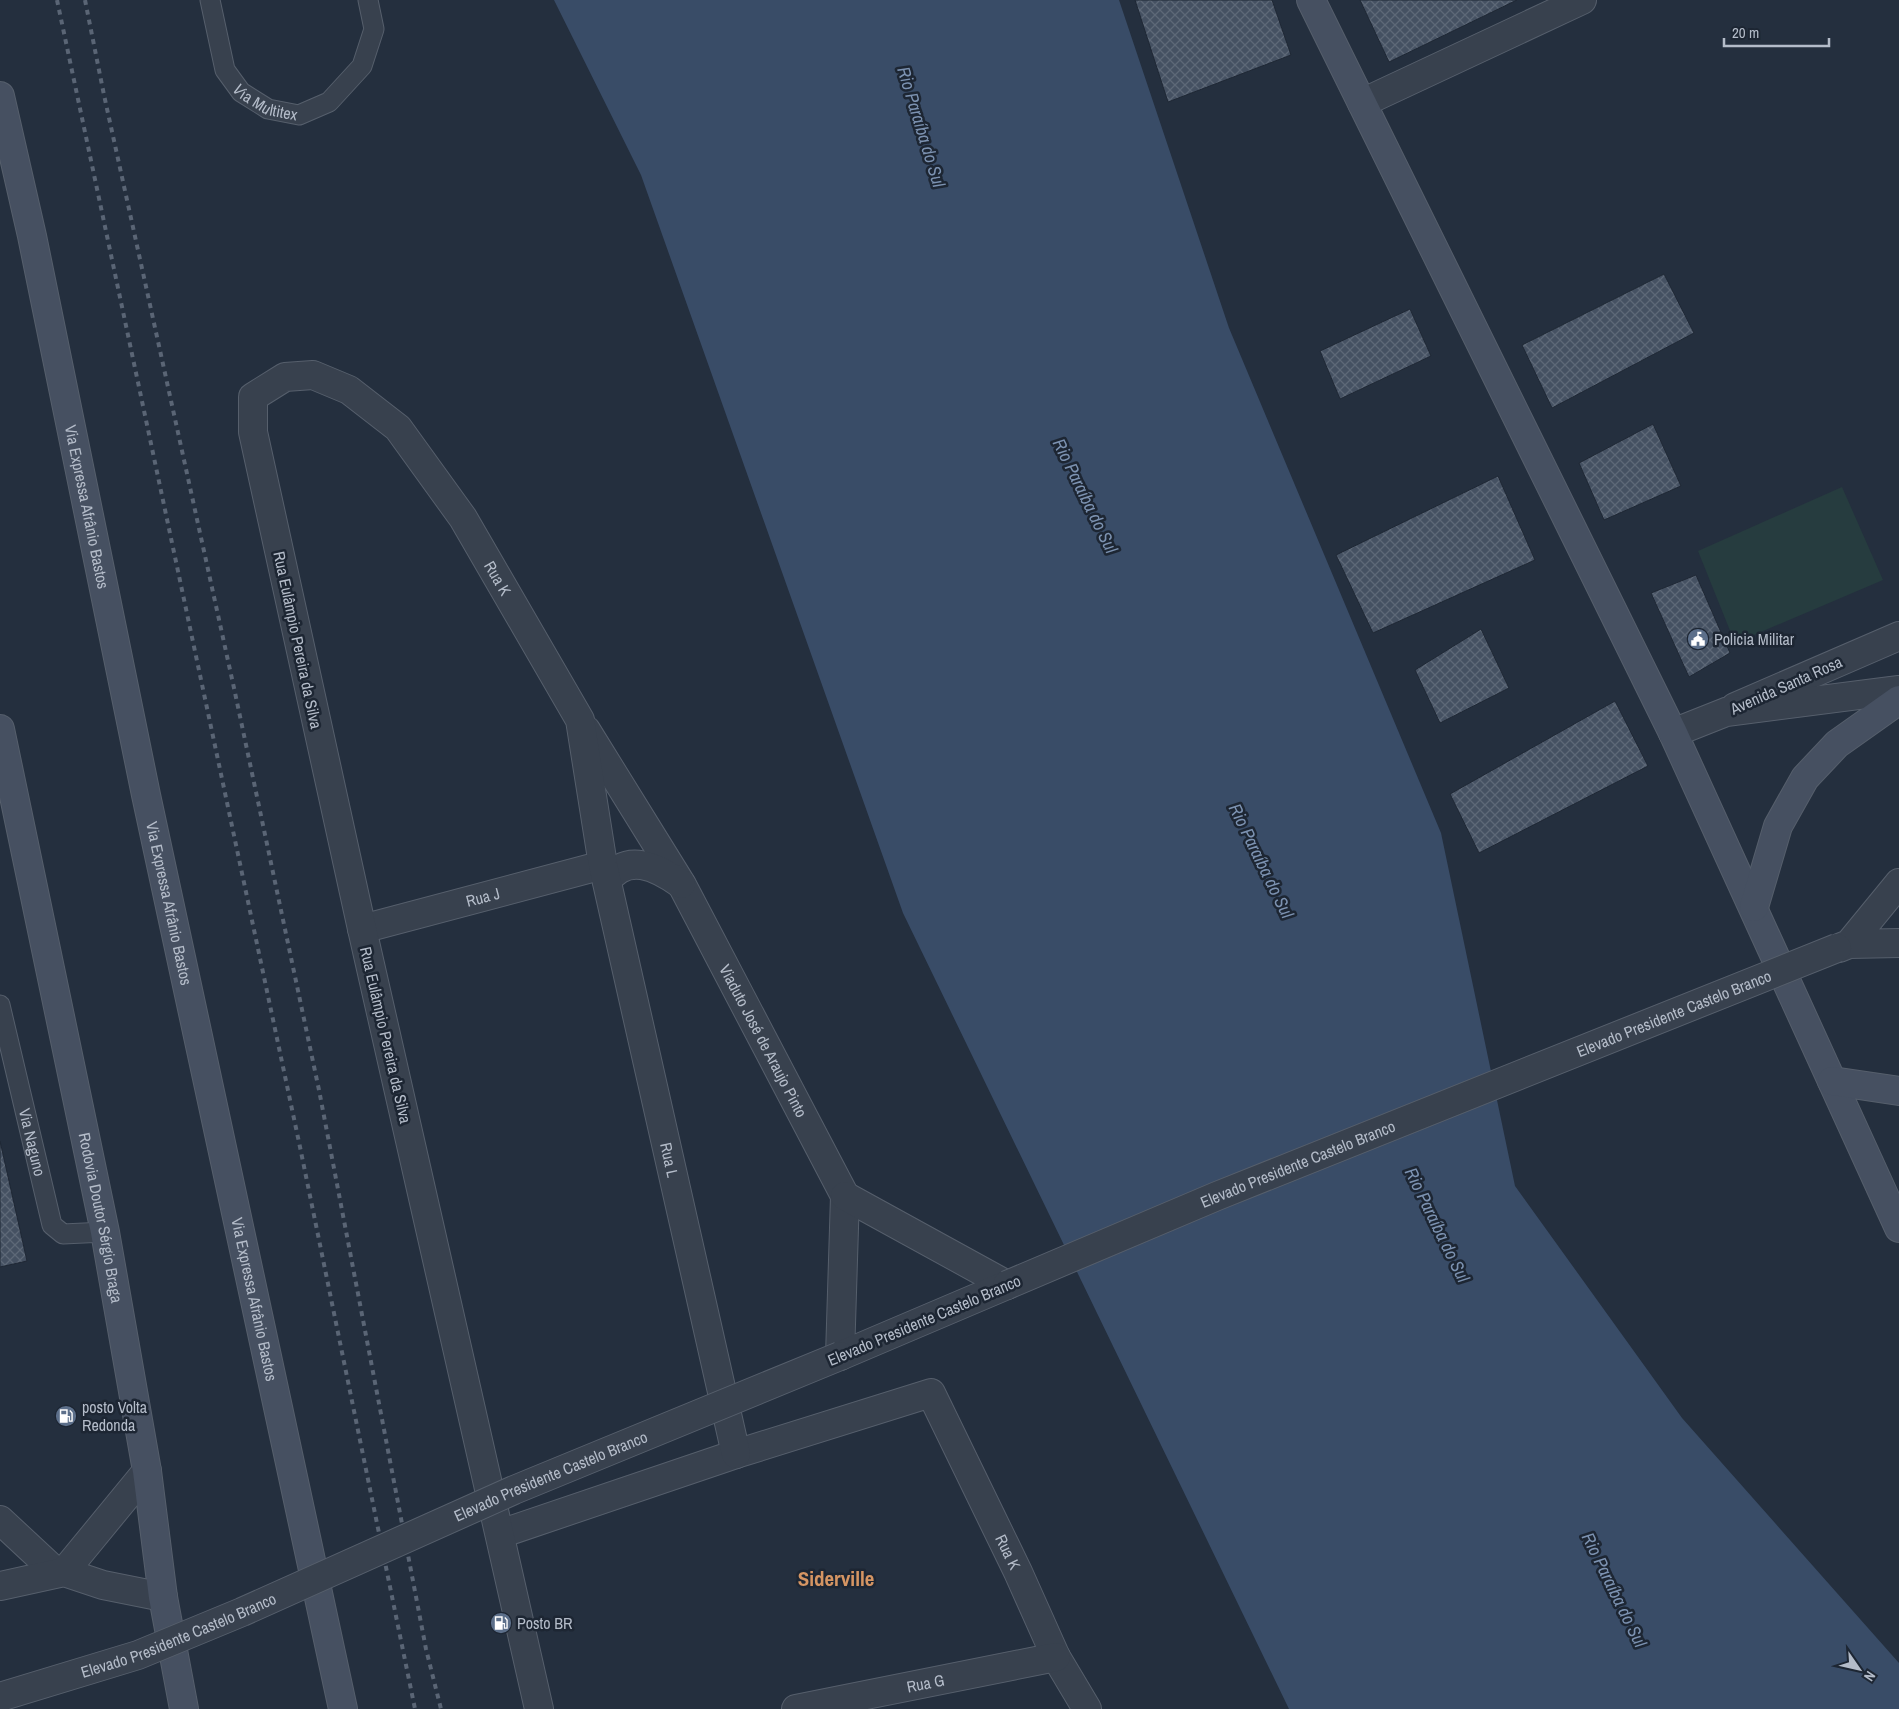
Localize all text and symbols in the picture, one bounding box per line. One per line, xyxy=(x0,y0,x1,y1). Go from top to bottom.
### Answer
scale bar xyxy=(1724,15,1829,47)
text: 20 m xyxy=(1732,22,1759,43)
water label: Rio Paraíba do Sul xyxy=(891,64,952,191)
street label: Via Multitex xyxy=(228,80,300,126)
street label: Via Expressa Afrânio Bastos xyxy=(60,423,115,591)
water label: Rio Paraíba do Sul xyxy=(1047,434,1124,558)
street label: Rua Eulâmpio Pereira da Silva xyxy=(268,549,328,731)
street label: Rua K xyxy=(479,557,517,600)
public building icon: Policia Militar xyxy=(1686,627,1710,651)
place label: Policia Militar xyxy=(1714,628,1795,650)
street label: Avenida Santa Rosa xyxy=(1726,650,1846,720)
water label: Rio Paraíba do Sul xyxy=(1223,799,1300,923)
street label: Via Expressa Afrânio Bastos xyxy=(141,819,198,987)
street label: Rua J xyxy=(463,882,502,912)
street label: Rua Eulâmpio Pereira da Silva xyxy=(355,944,417,1126)
street label: Viaduto José de Araujo Pinto xyxy=(714,960,813,1121)
street label: Elevado Presidente Castelo Branco xyxy=(1573,964,1774,1062)
street label: Via Naguno xyxy=(14,1106,51,1178)
street label: Elevado Presidente Castelo Branco xyxy=(1197,1115,1398,1213)
street label: Rodovia Doutor Sérgio Braga xyxy=(74,1131,128,1305)
street label: Rua L xyxy=(655,1140,684,1180)
water label: Rio Paraíba do Sul xyxy=(1399,1163,1476,1287)
street label: Via Expressa Afrânio Bastos xyxy=(226,1215,283,1383)
street label: Elevado Presidente Castelo Branco xyxy=(824,1269,1024,1371)
place label: posto Volta Redonda xyxy=(82,1396,148,1436)
fuel station icon: posto Volta Redonda xyxy=(54,1404,78,1428)
street label: Elevado Presidente Castelo Branco xyxy=(450,1425,651,1527)
water label: Rio Paraíba do Sul xyxy=(1576,1528,1653,1652)
street label: Rua K xyxy=(990,1531,1026,1573)
district label: Siderville xyxy=(798,1564,874,1593)
street label: Elevado Presidente Castelo Branco xyxy=(78,1587,280,1683)
fuel station icon: Posto BR xyxy=(489,1611,513,1635)
place label: Posto BR xyxy=(517,1612,573,1634)
north arrow xyxy=(1834,1644,1884,1694)
text: N xyxy=(1860,1668,1880,1685)
street label: Rua G xyxy=(905,1669,946,1698)

